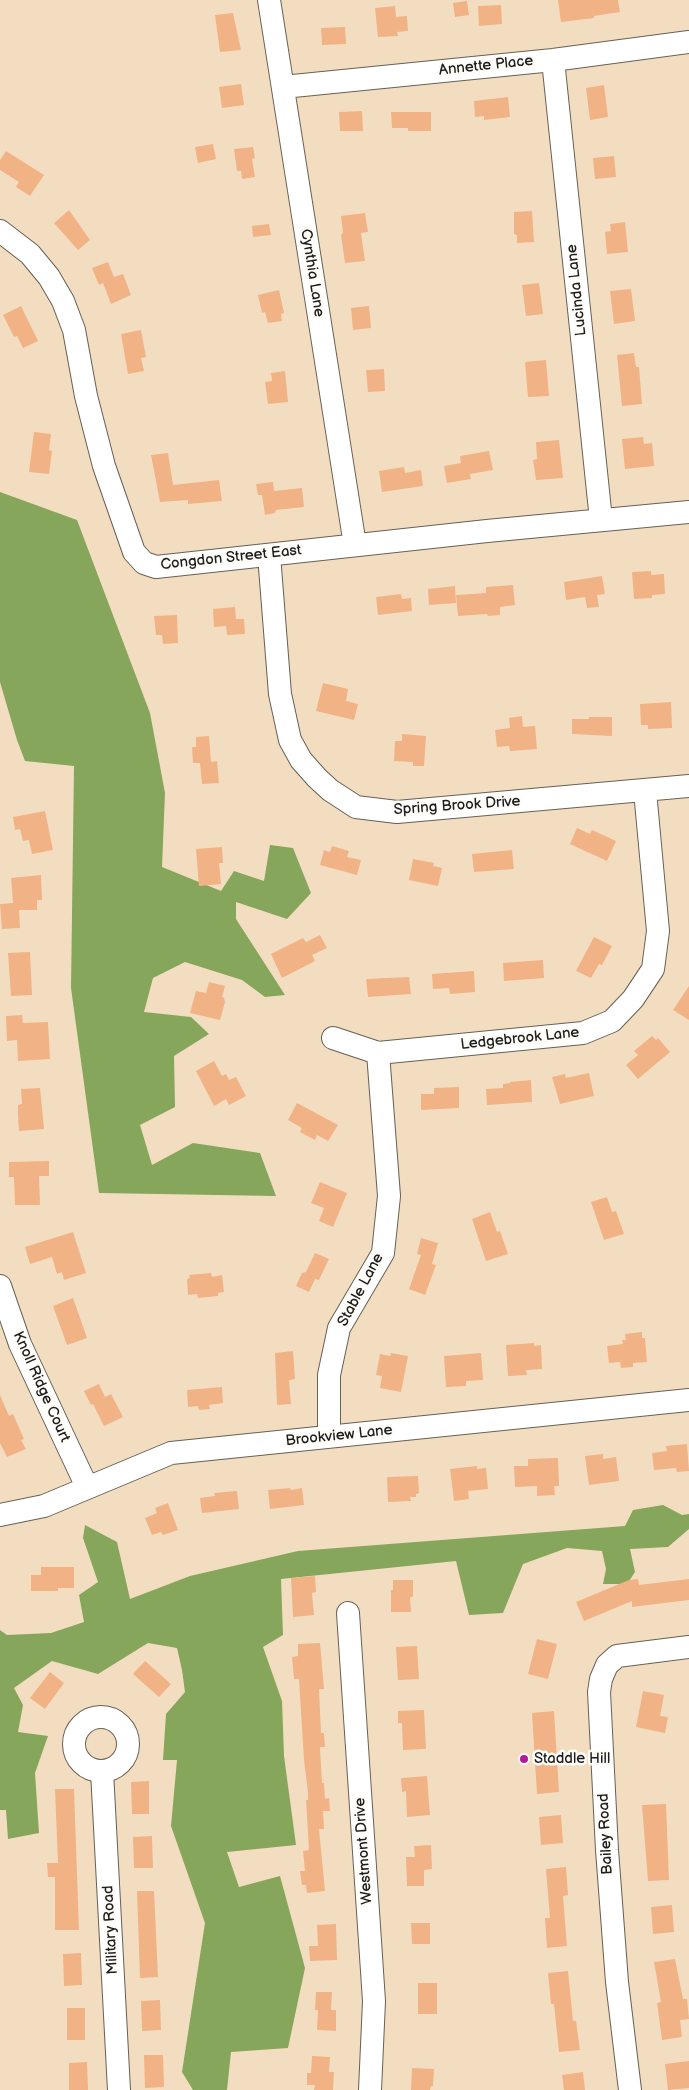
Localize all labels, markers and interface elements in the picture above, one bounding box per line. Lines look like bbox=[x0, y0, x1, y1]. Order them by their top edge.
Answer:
street label: Annette Place bbox=[438, 52, 534, 80]
street label: Cynthia Lane bbox=[296, 228, 328, 318]
street label: Lucinda Lane bbox=[563, 243, 591, 337]
street label: Congdon Street East bbox=[160, 542, 302, 574]
street label: Spring Brook Drive bbox=[393, 793, 521, 819]
street label: Ledgebrook Lane bbox=[460, 1024, 580, 1054]
street label: Stable Lane bbox=[334, 1250, 388, 1330]
street label: Knoll Ridge Court bbox=[9, 1329, 73, 1445]
street label: Brookview Lane bbox=[285, 1421, 393, 1451]
place label: Staddle Hill bbox=[534, 1750, 610, 1768]
marker: Staddle Hill bbox=[518, 1753, 530, 1765]
street label: Bailey Road bbox=[595, 1793, 617, 1875]
street label: Westmont Drive bbox=[351, 1797, 377, 1905]
street label: Military Road bbox=[100, 1885, 122, 1975]

